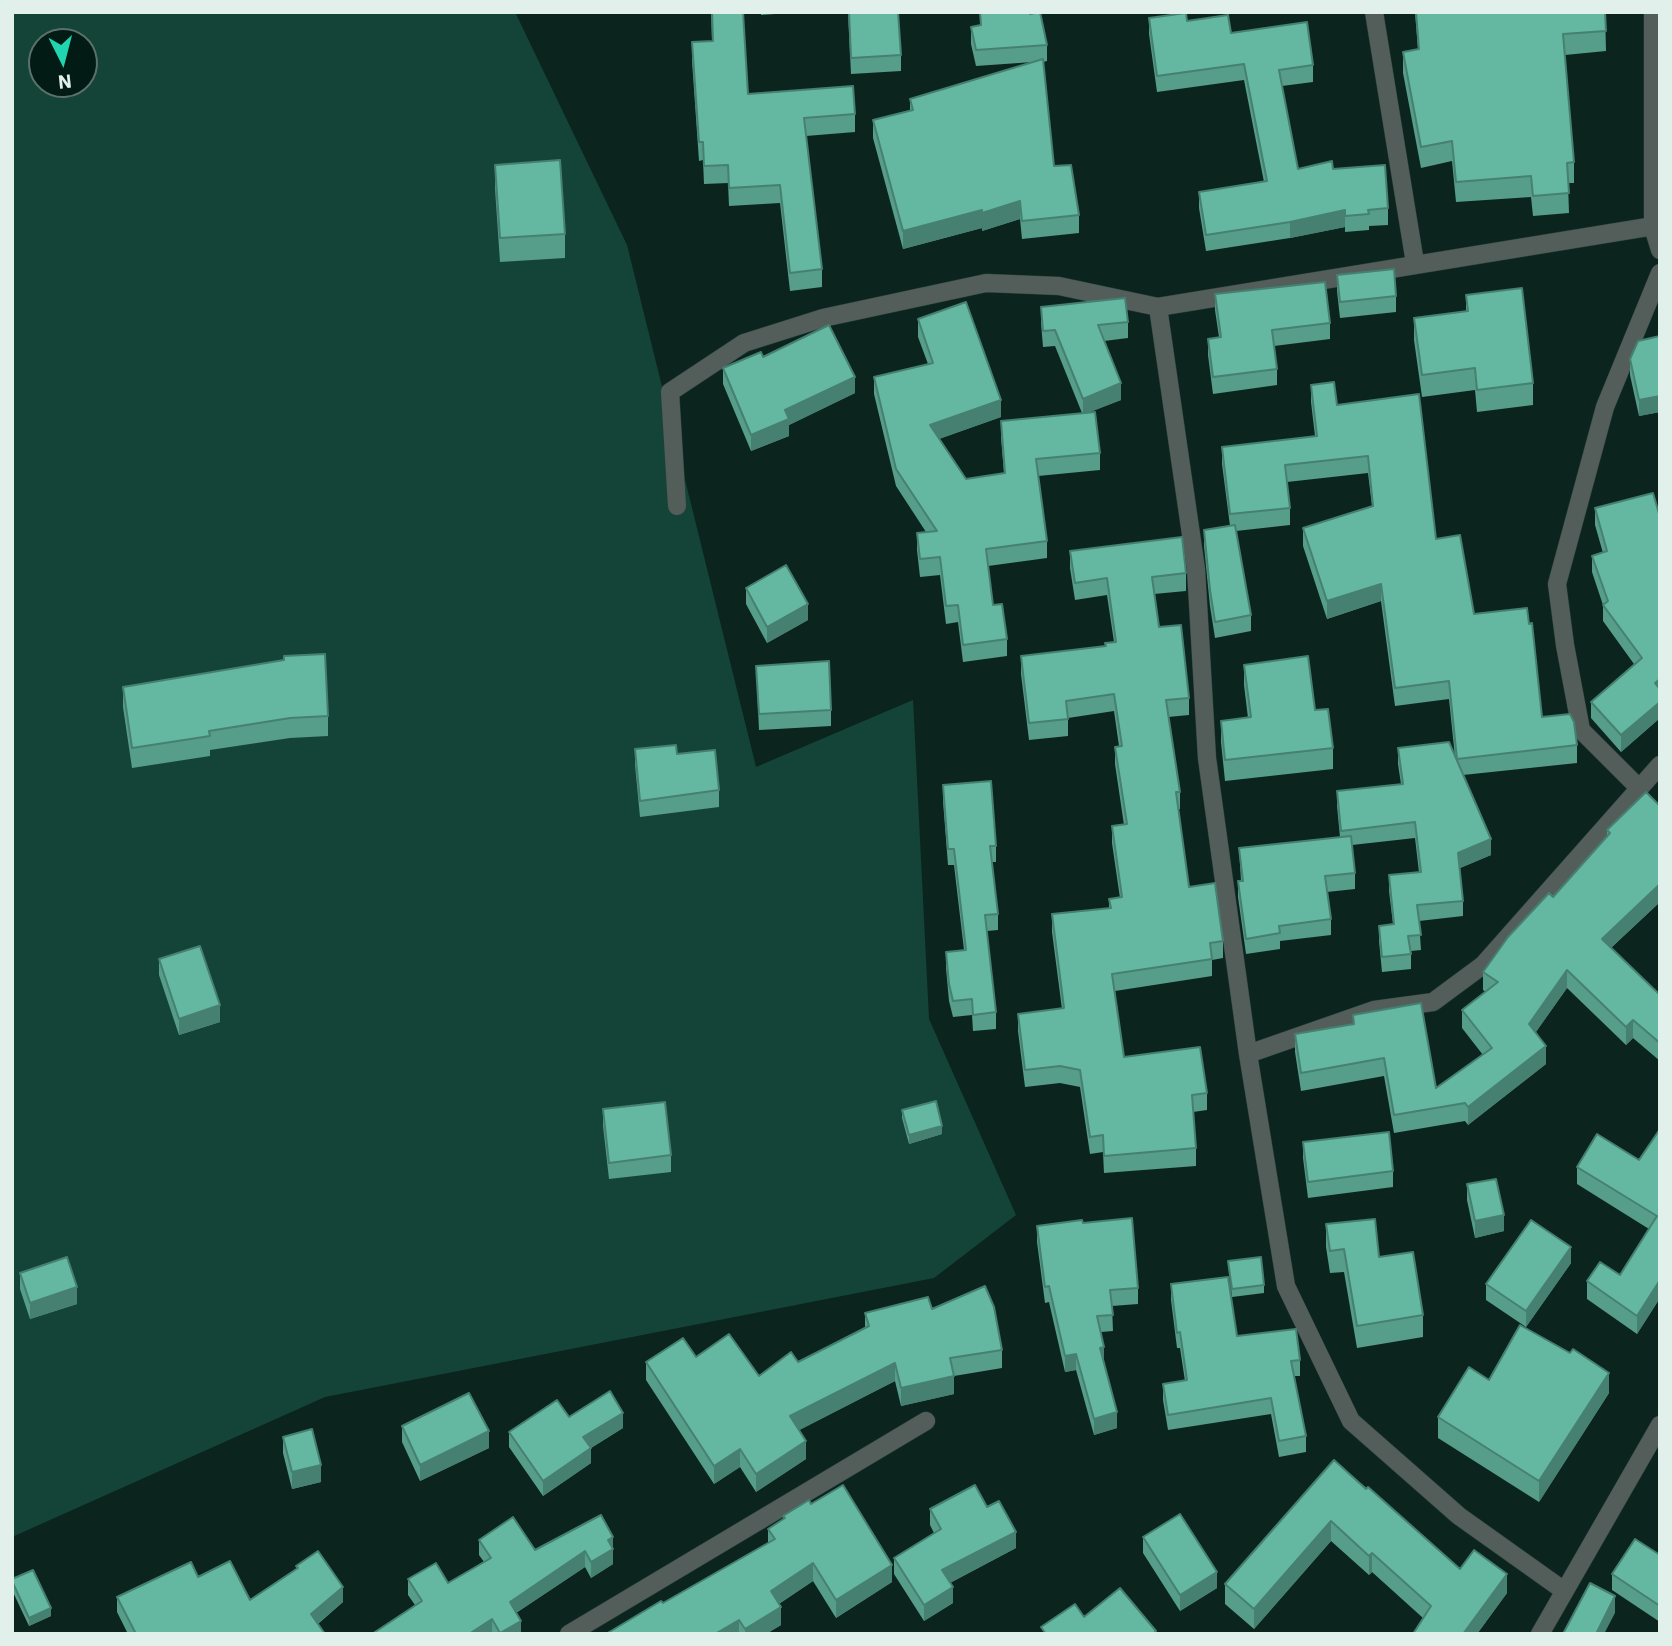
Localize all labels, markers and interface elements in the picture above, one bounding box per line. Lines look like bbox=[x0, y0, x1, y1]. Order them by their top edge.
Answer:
north arrow bbox=[28, 28, 98, 98]
text: N bbox=[57, 69, 73, 95]

